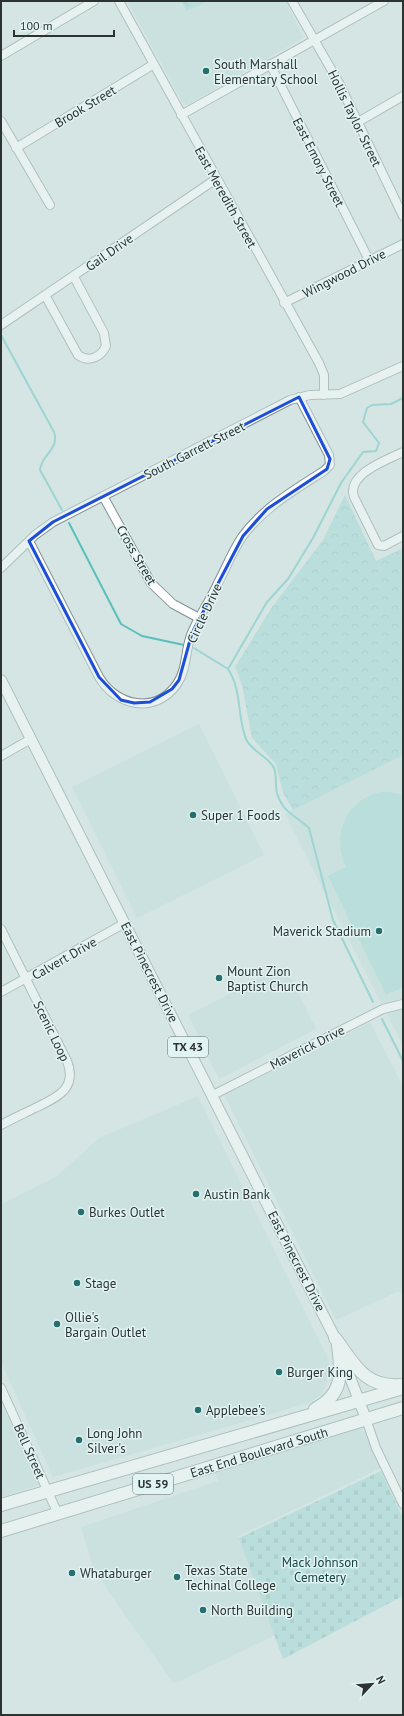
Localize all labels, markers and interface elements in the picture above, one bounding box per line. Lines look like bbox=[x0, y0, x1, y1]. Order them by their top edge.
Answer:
scale bar bbox=[14, 12, 114, 38]
text: 100 m bbox=[20, 18, 53, 33]
place label: South Marshall Elementary School bbox=[214, 56, 318, 88]
marker: South Marshall Elementary School bbox=[201, 66, 211, 76]
street label: Hollis Taylor Street bbox=[324, 67, 386, 170]
street label: Brook Street bbox=[52, 81, 119, 131]
street label: East Emory Street bbox=[289, 115, 349, 210]
street label: East Meredith Street bbox=[191, 144, 261, 251]
street label: Gail Drive bbox=[82, 230, 136, 275]
street label: Wingwood Drive bbox=[300, 245, 389, 302]
street label: South Garrett Street bbox=[141, 417, 248, 483]
street label: Cross Street bbox=[113, 522, 161, 589]
street label: Circle Drive bbox=[183, 581, 226, 646]
place label: Super 1 Foods bbox=[201, 807, 280, 824]
marker: Super 1 Foods bbox=[188, 810, 198, 820]
street label: East Pinecrest Drive bbox=[117, 919, 182, 1025]
place label: Maverick Stadium bbox=[273, 923, 371, 940]
marker: Maverick Stadium bbox=[374, 926, 384, 936]
street label: Calvert Drive bbox=[29, 933, 100, 984]
place label: Mount Zion Baptist Church bbox=[227, 963, 308, 995]
marker: Mount Zion Baptist Church bbox=[214, 973, 224, 983]
street label: Scenic Loop bbox=[30, 998, 74, 1064]
street label: Maverick Drive bbox=[267, 1021, 347, 1074]
road number: TX 43 bbox=[168, 1037, 208, 1057]
place label: Austin Bank bbox=[204, 1186, 271, 1203]
marker: Austin Bank bbox=[191, 1189, 201, 1199]
place label: Burkes Outlet bbox=[89, 1204, 165, 1221]
marker: Burkes Outlet bbox=[76, 1207, 86, 1217]
street label: East Pinecrest Drive bbox=[264, 1208, 329, 1314]
place label: Stage bbox=[85, 1275, 116, 1292]
marker: Stage bbox=[72, 1278, 82, 1288]
place label: Ollie's Bargain Outlet bbox=[65, 1309, 147, 1341]
marker: Ollie's Bargain Outlet bbox=[52, 1319, 62, 1329]
place label: Burger King bbox=[287, 1364, 353, 1381]
marker: Burger King bbox=[274, 1367, 284, 1377]
place label: Applebee's bbox=[206, 1402, 266, 1419]
marker: Applebee's bbox=[193, 1405, 203, 1415]
street label: Bell Street bbox=[10, 1421, 49, 1482]
street label: East End Boulevard South bbox=[188, 1423, 330, 1482]
place label: Long John Silver's bbox=[87, 1425, 142, 1457]
marker: Long John Silver's bbox=[74, 1435, 84, 1445]
road number: US 59 bbox=[133, 1474, 173, 1494]
park label: Mack Johnson Cemetery bbox=[282, 1554, 358, 1586]
place label: Texas State Techinal College bbox=[185, 1562, 276, 1594]
place label: Whataburger bbox=[80, 1565, 152, 1582]
marker: Whataburger bbox=[67, 1568, 77, 1578]
marker: Texas State Techinal College bbox=[172, 1572, 182, 1582]
place label: North Building bbox=[211, 1602, 293, 1619]
marker: North Building bbox=[198, 1605, 208, 1615]
north arrow bbox=[352, 1664, 392, 1704]
text: N bbox=[373, 1673, 389, 1686]

